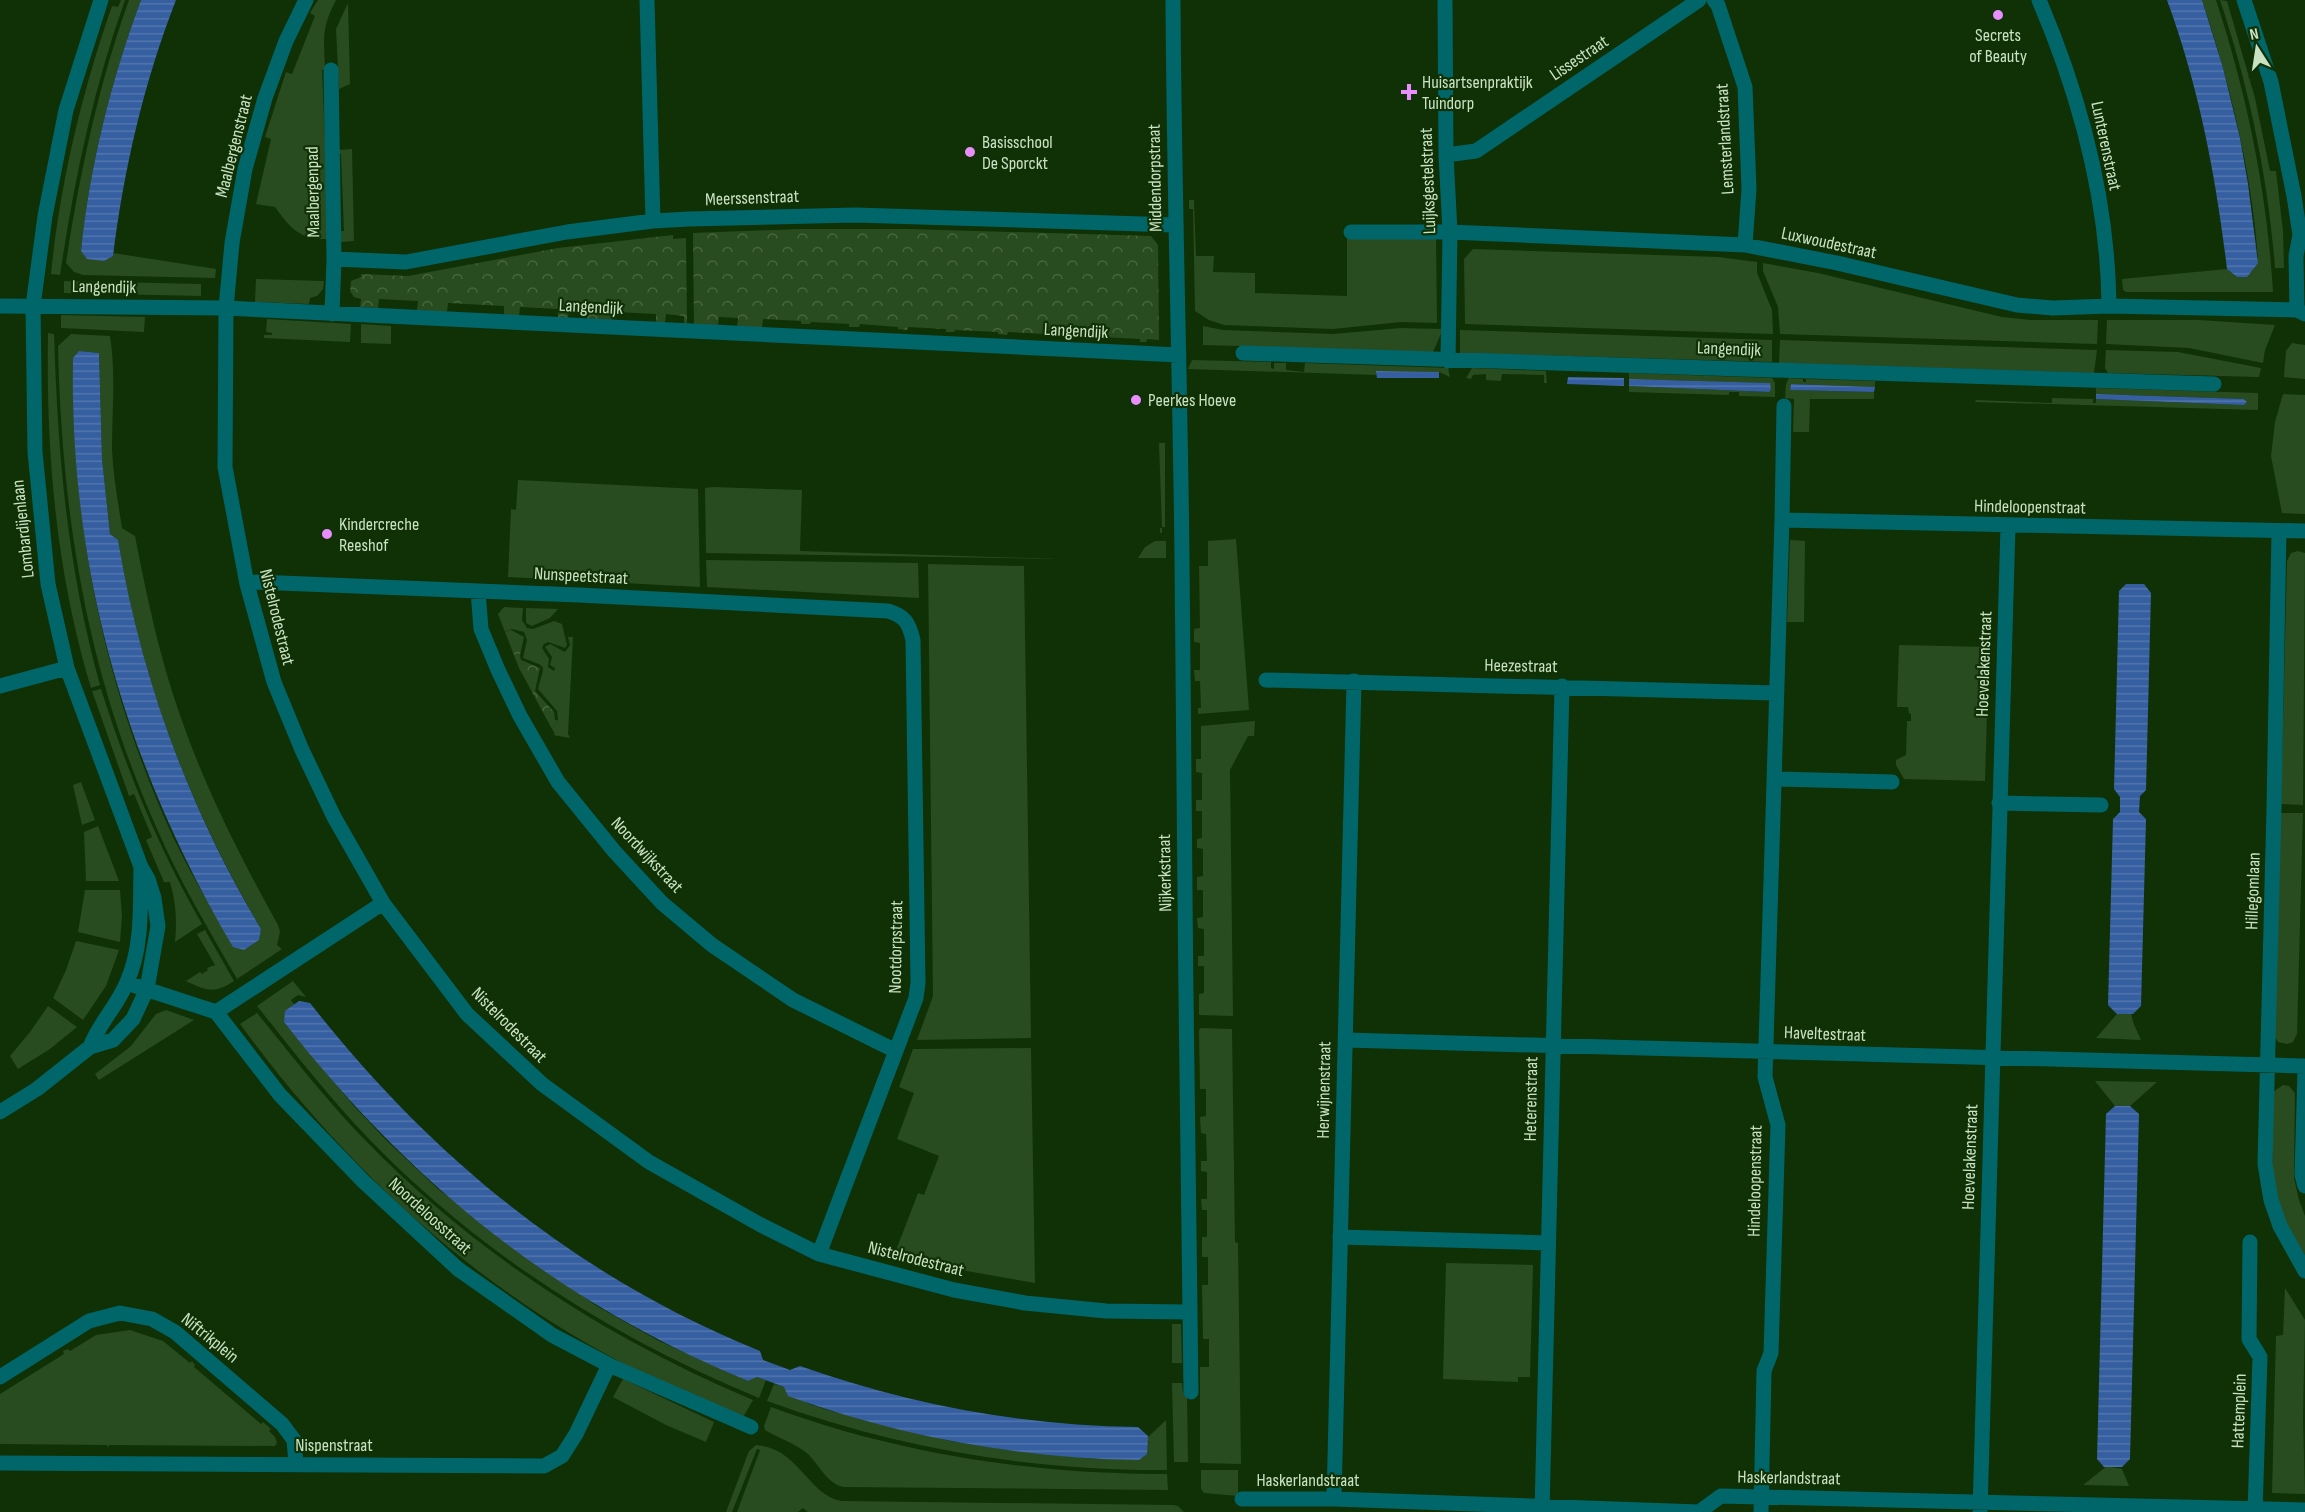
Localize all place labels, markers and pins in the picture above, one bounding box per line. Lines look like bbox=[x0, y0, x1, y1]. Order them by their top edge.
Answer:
marker: Secrets of Beauty bbox=[1991, 8, 2005, 22]
place label: Secrets of Beauty bbox=[1969, 25, 2027, 67]
place label: Huisartsenpraktijk Tuindorp bbox=[1422, 72, 1533, 114]
marker: Huisartsenpraktijk Tuindorp bbox=[1400, 83, 1418, 101]
place label: Basisschool De Sporckt bbox=[982, 132, 1053, 174]
marker: Basisschool De Sporckt bbox=[963, 145, 977, 159]
place label: Peerkes Hoeve bbox=[1148, 390, 1236, 411]
marker: Peerkes Hoeve bbox=[1129, 393, 1143, 407]
place label: Kindercreche Reeshof bbox=[339, 514, 419, 556]
marker: Kindercreche Reeshof bbox=[320, 527, 334, 541]

